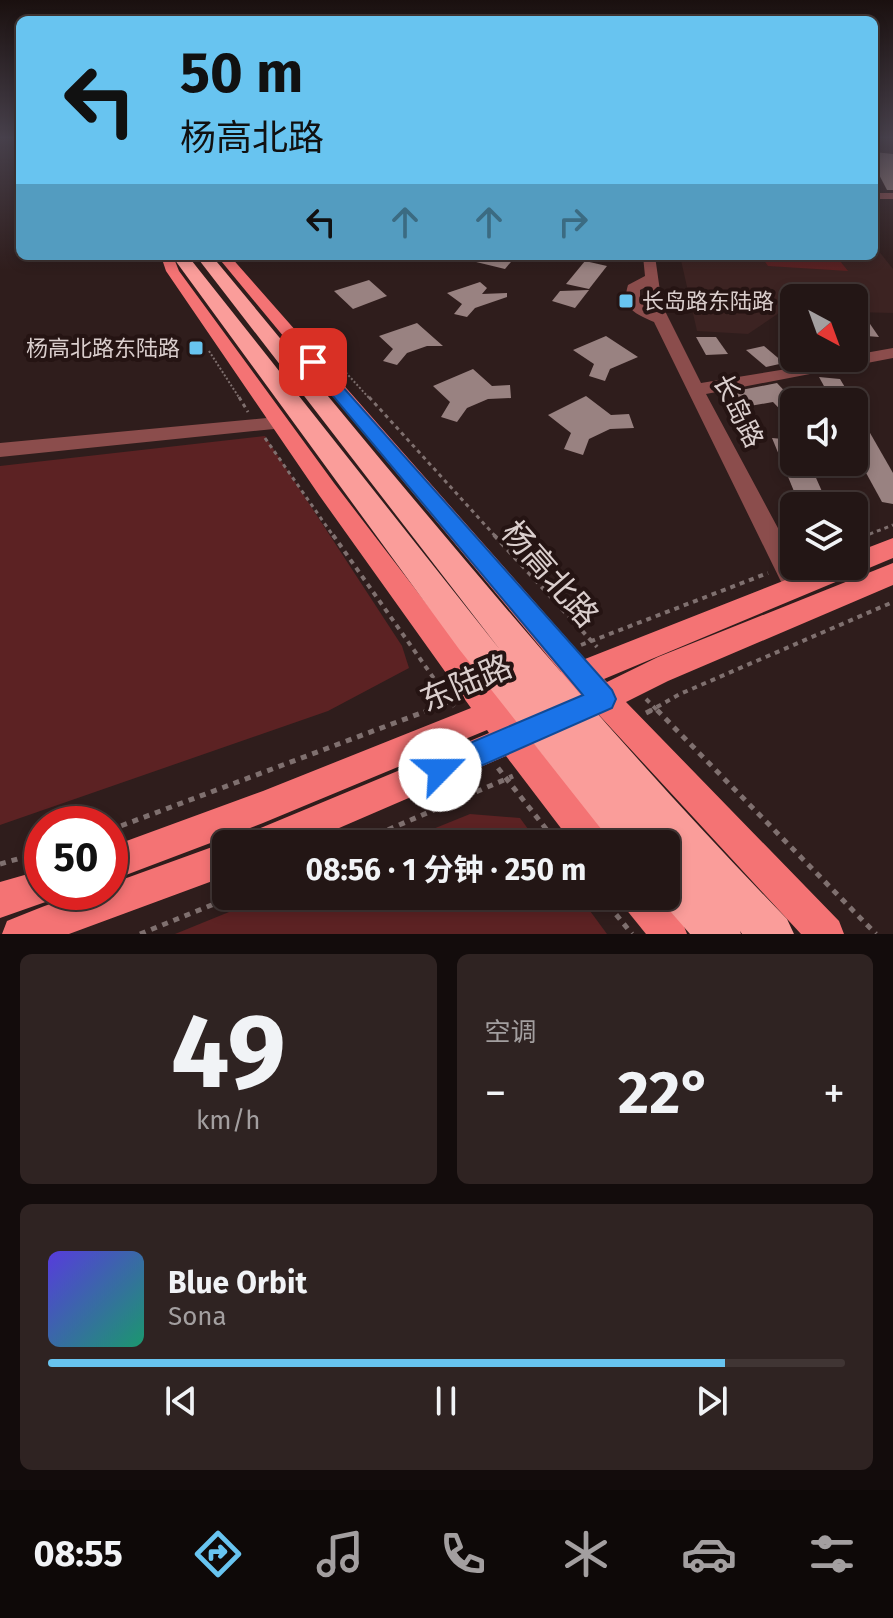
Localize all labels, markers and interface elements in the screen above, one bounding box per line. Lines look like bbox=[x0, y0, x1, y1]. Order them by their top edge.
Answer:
text: 50 m bbox=[180, 40, 303, 107]
icon: left bbox=[48, 48, 152, 152]
text: 杨高北路 bbox=[180, 116, 324, 160]
icon: left bbox=[299, 200, 343, 244]
icon: ahead bbox=[383, 200, 427, 244]
icon: ahead bbox=[467, 200, 511, 244]
icon: right bbox=[551, 200, 595, 244]
north arrow bbox=[780, 284, 868, 372]
map controls bbox=[780, 284, 868, 580]
place label: 长岛路东陆路 bbox=[642, 288, 774, 315]
marker: 长岛路东陆路 bbox=[617, 292, 635, 310]
pin bbox=[279, 328, 347, 396]
place label: 杨高北路东陆路 bbox=[26, 335, 180, 362]
marker: 杨高北路东陆路 bbox=[187, 339, 205, 357]
icon: arrive bbox=[291, 340, 335, 384]
street label: 长岛路 bbox=[706, 369, 770, 453]
button: sound bbox=[780, 388, 868, 476]
button: layers bbox=[780, 492, 868, 580]
street label: 杨高北路 bbox=[494, 513, 606, 635]
street label: 东陆路 bbox=[414, 647, 518, 719]
position arrow bbox=[398, 728, 482, 812]
speed limit sign: 50 bbox=[24, 806, 128, 910]
text: 08:56 · 1 分钟 · 250 m bbox=[306, 852, 586, 888]
text: 49 bbox=[171, 990, 286, 1115]
text: 空调 bbox=[485, 1017, 537, 1048]
text: 22° bbox=[618, 1057, 711, 1129]
text: − bbox=[485, 1067, 507, 1120]
text: + bbox=[823, 1067, 845, 1120]
text: km/h bbox=[196, 1105, 260, 1136]
text: Blue Orbit bbox=[168, 1265, 307, 1301]
text: Sona bbox=[168, 1301, 227, 1332]
icon: previous bbox=[159, 1379, 203, 1423]
icon: pause bbox=[424, 1379, 468, 1423]
icon: next bbox=[690, 1379, 734, 1423]
icon: directions bbox=[190, 1526, 246, 1582]
icon: music bbox=[312, 1526, 368, 1582]
icon: phone bbox=[435, 1526, 491, 1582]
icon: climate bbox=[558, 1526, 614, 1582]
icon: car bbox=[681, 1526, 737, 1582]
icon: filters bbox=[804, 1526, 860, 1582]
text: 08:55 bbox=[33, 1532, 123, 1576]

